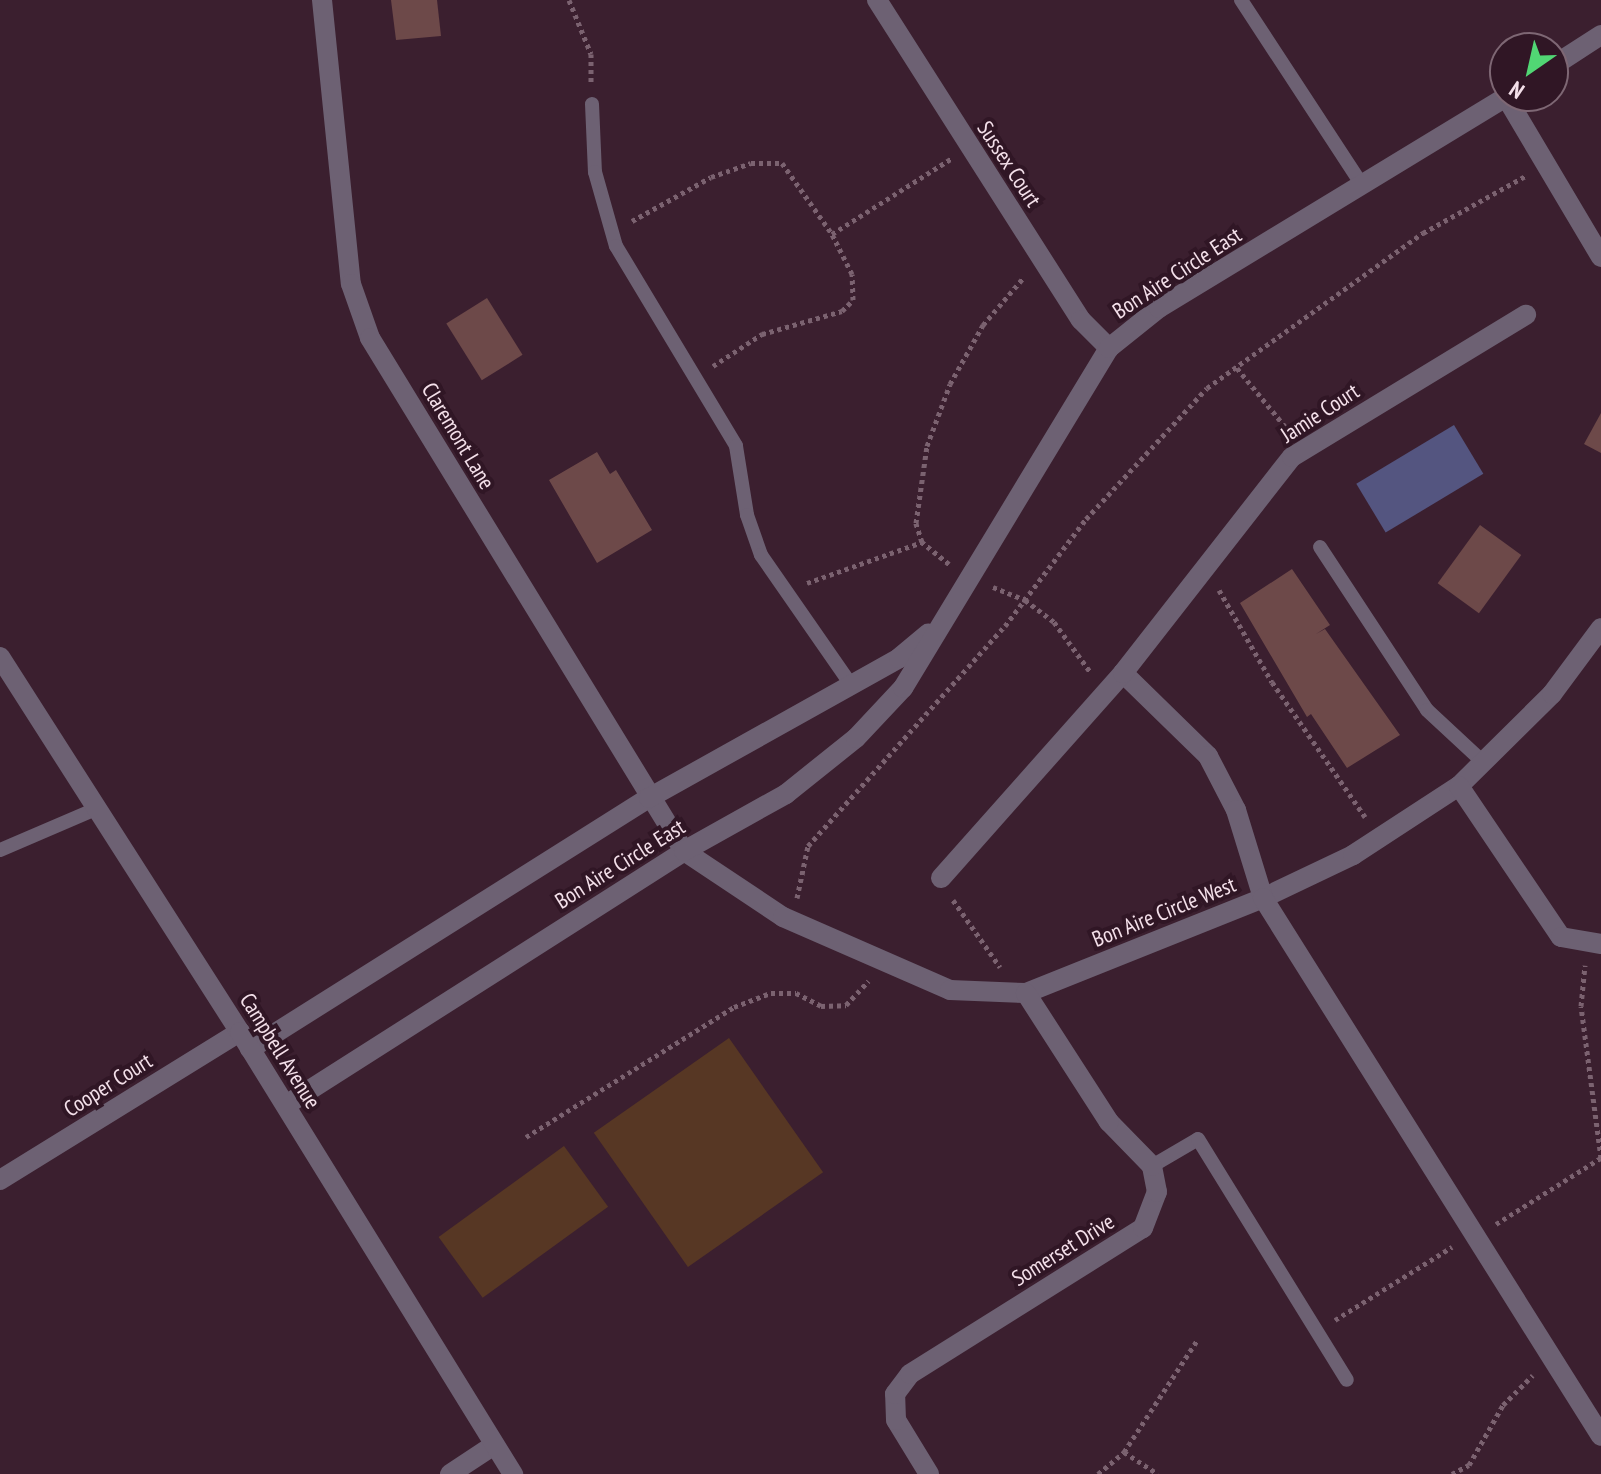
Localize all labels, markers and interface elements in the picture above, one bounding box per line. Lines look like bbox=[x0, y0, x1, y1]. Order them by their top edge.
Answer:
north arrow bbox=[1489, 32, 1569, 112]
text: N bbox=[1504, 75, 1529, 105]
street label: Sussex Court bbox=[971, 116, 1047, 212]
street label: Bon Aire Circle East bbox=[1108, 222, 1246, 324]
street label: Claremont Lane bbox=[416, 378, 500, 494]
street label: Jamie Court bbox=[1276, 378, 1364, 448]
street label: Bon Aire Circle East bbox=[550, 813, 690, 915]
street label: Bon Aire Circle West bbox=[1088, 871, 1240, 953]
street label: Campbell Avenue bbox=[234, 988, 326, 1114]
street label: Cooper Court bbox=[59, 1048, 157, 1122]
street label: Somerset Drive bbox=[1007, 1208, 1119, 1292]

